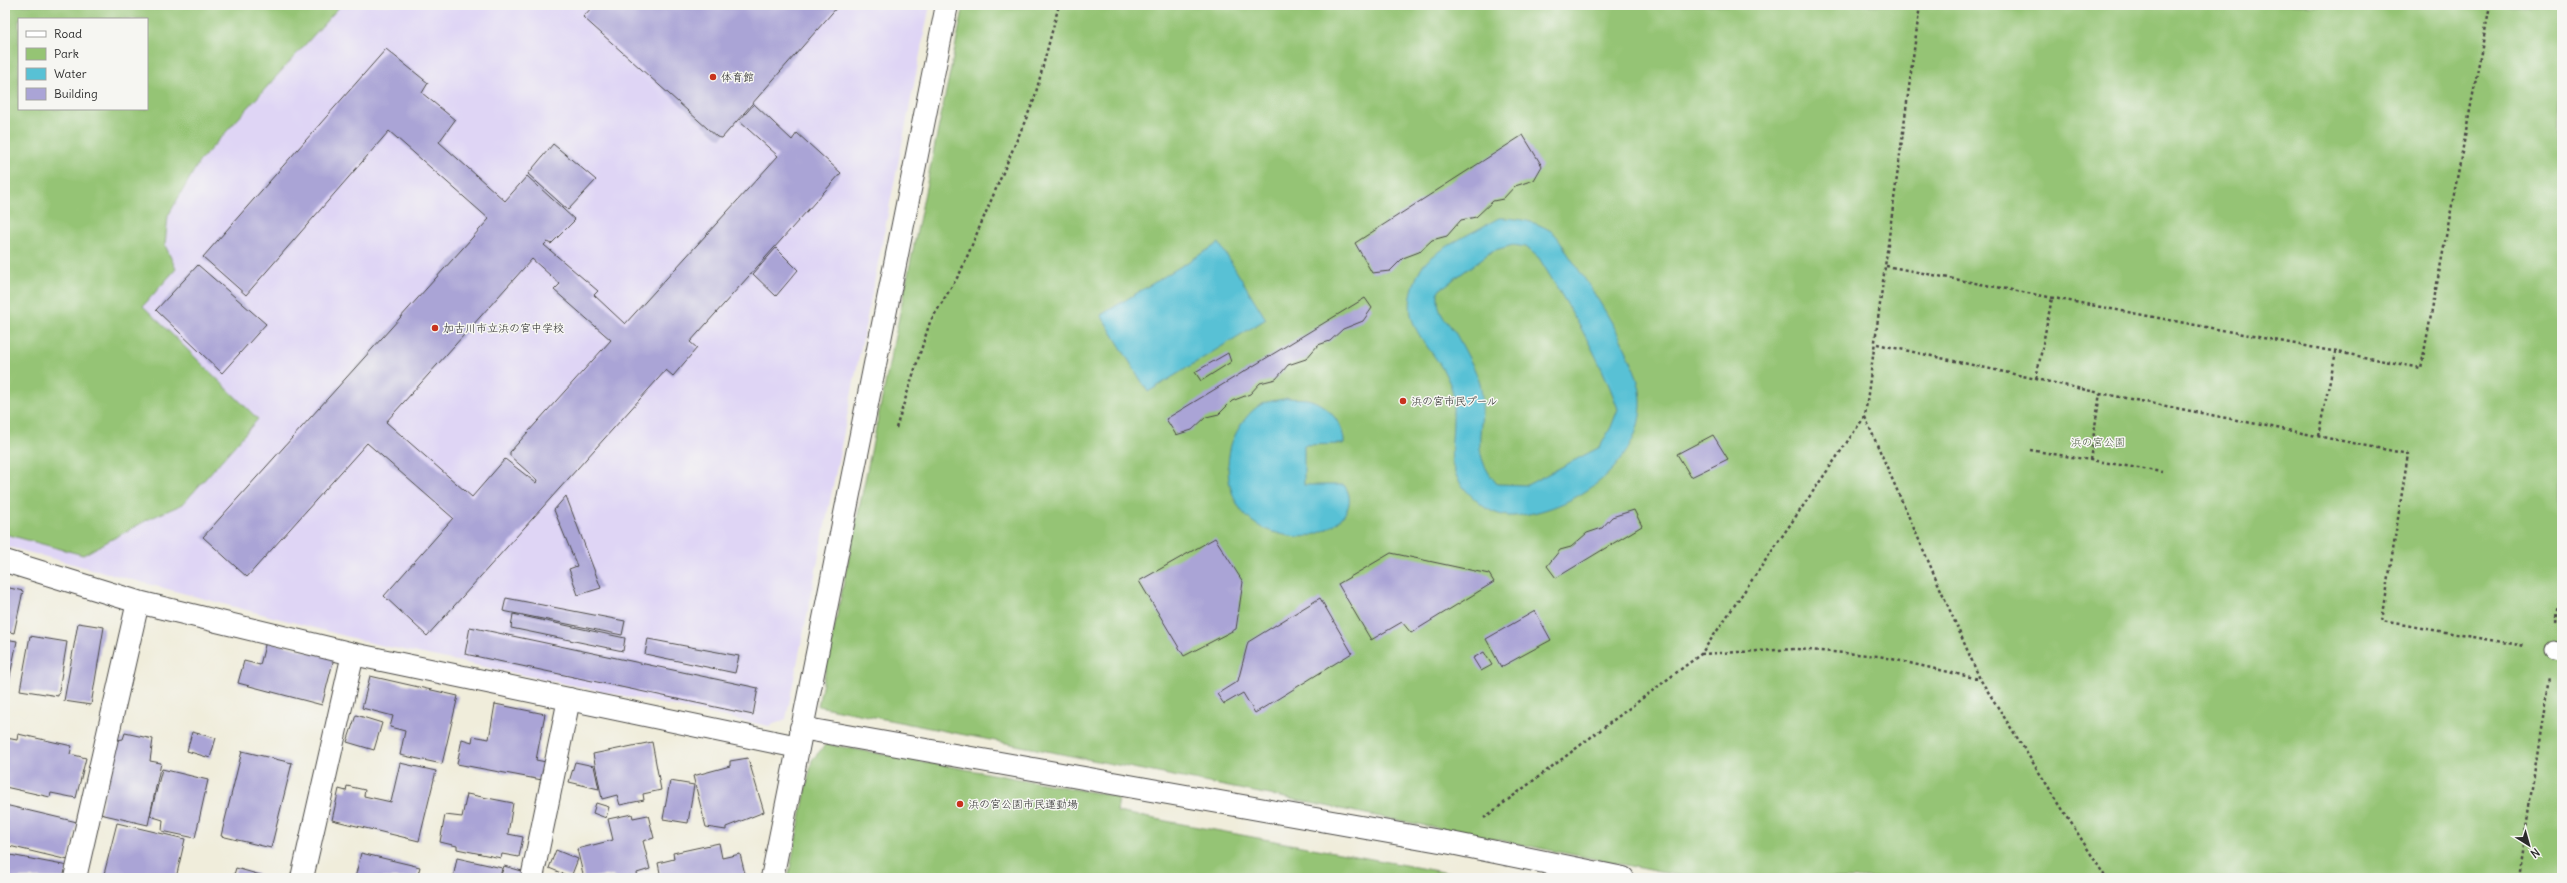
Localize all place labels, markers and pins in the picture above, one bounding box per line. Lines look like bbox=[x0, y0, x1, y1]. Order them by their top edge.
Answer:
place label: 体育館 bbox=[721, 70, 754, 84]
marker: 体育館 bbox=[708, 72, 718, 82]
place label: 加古川市立浜の宮中学校 bbox=[443, 321, 564, 335]
marker: 加古川市立浜の宮中学校 bbox=[430, 323, 440, 333]
place label: 浜の宮市民プール bbox=[1411, 394, 1498, 408]
marker: 浜の宮市民プール bbox=[1398, 396, 1408, 406]
place label: 浜の宮公園市民運動場 bbox=[968, 797, 1078, 811]
marker: 浜の宮公園市民運動場 bbox=[955, 799, 965, 809]

